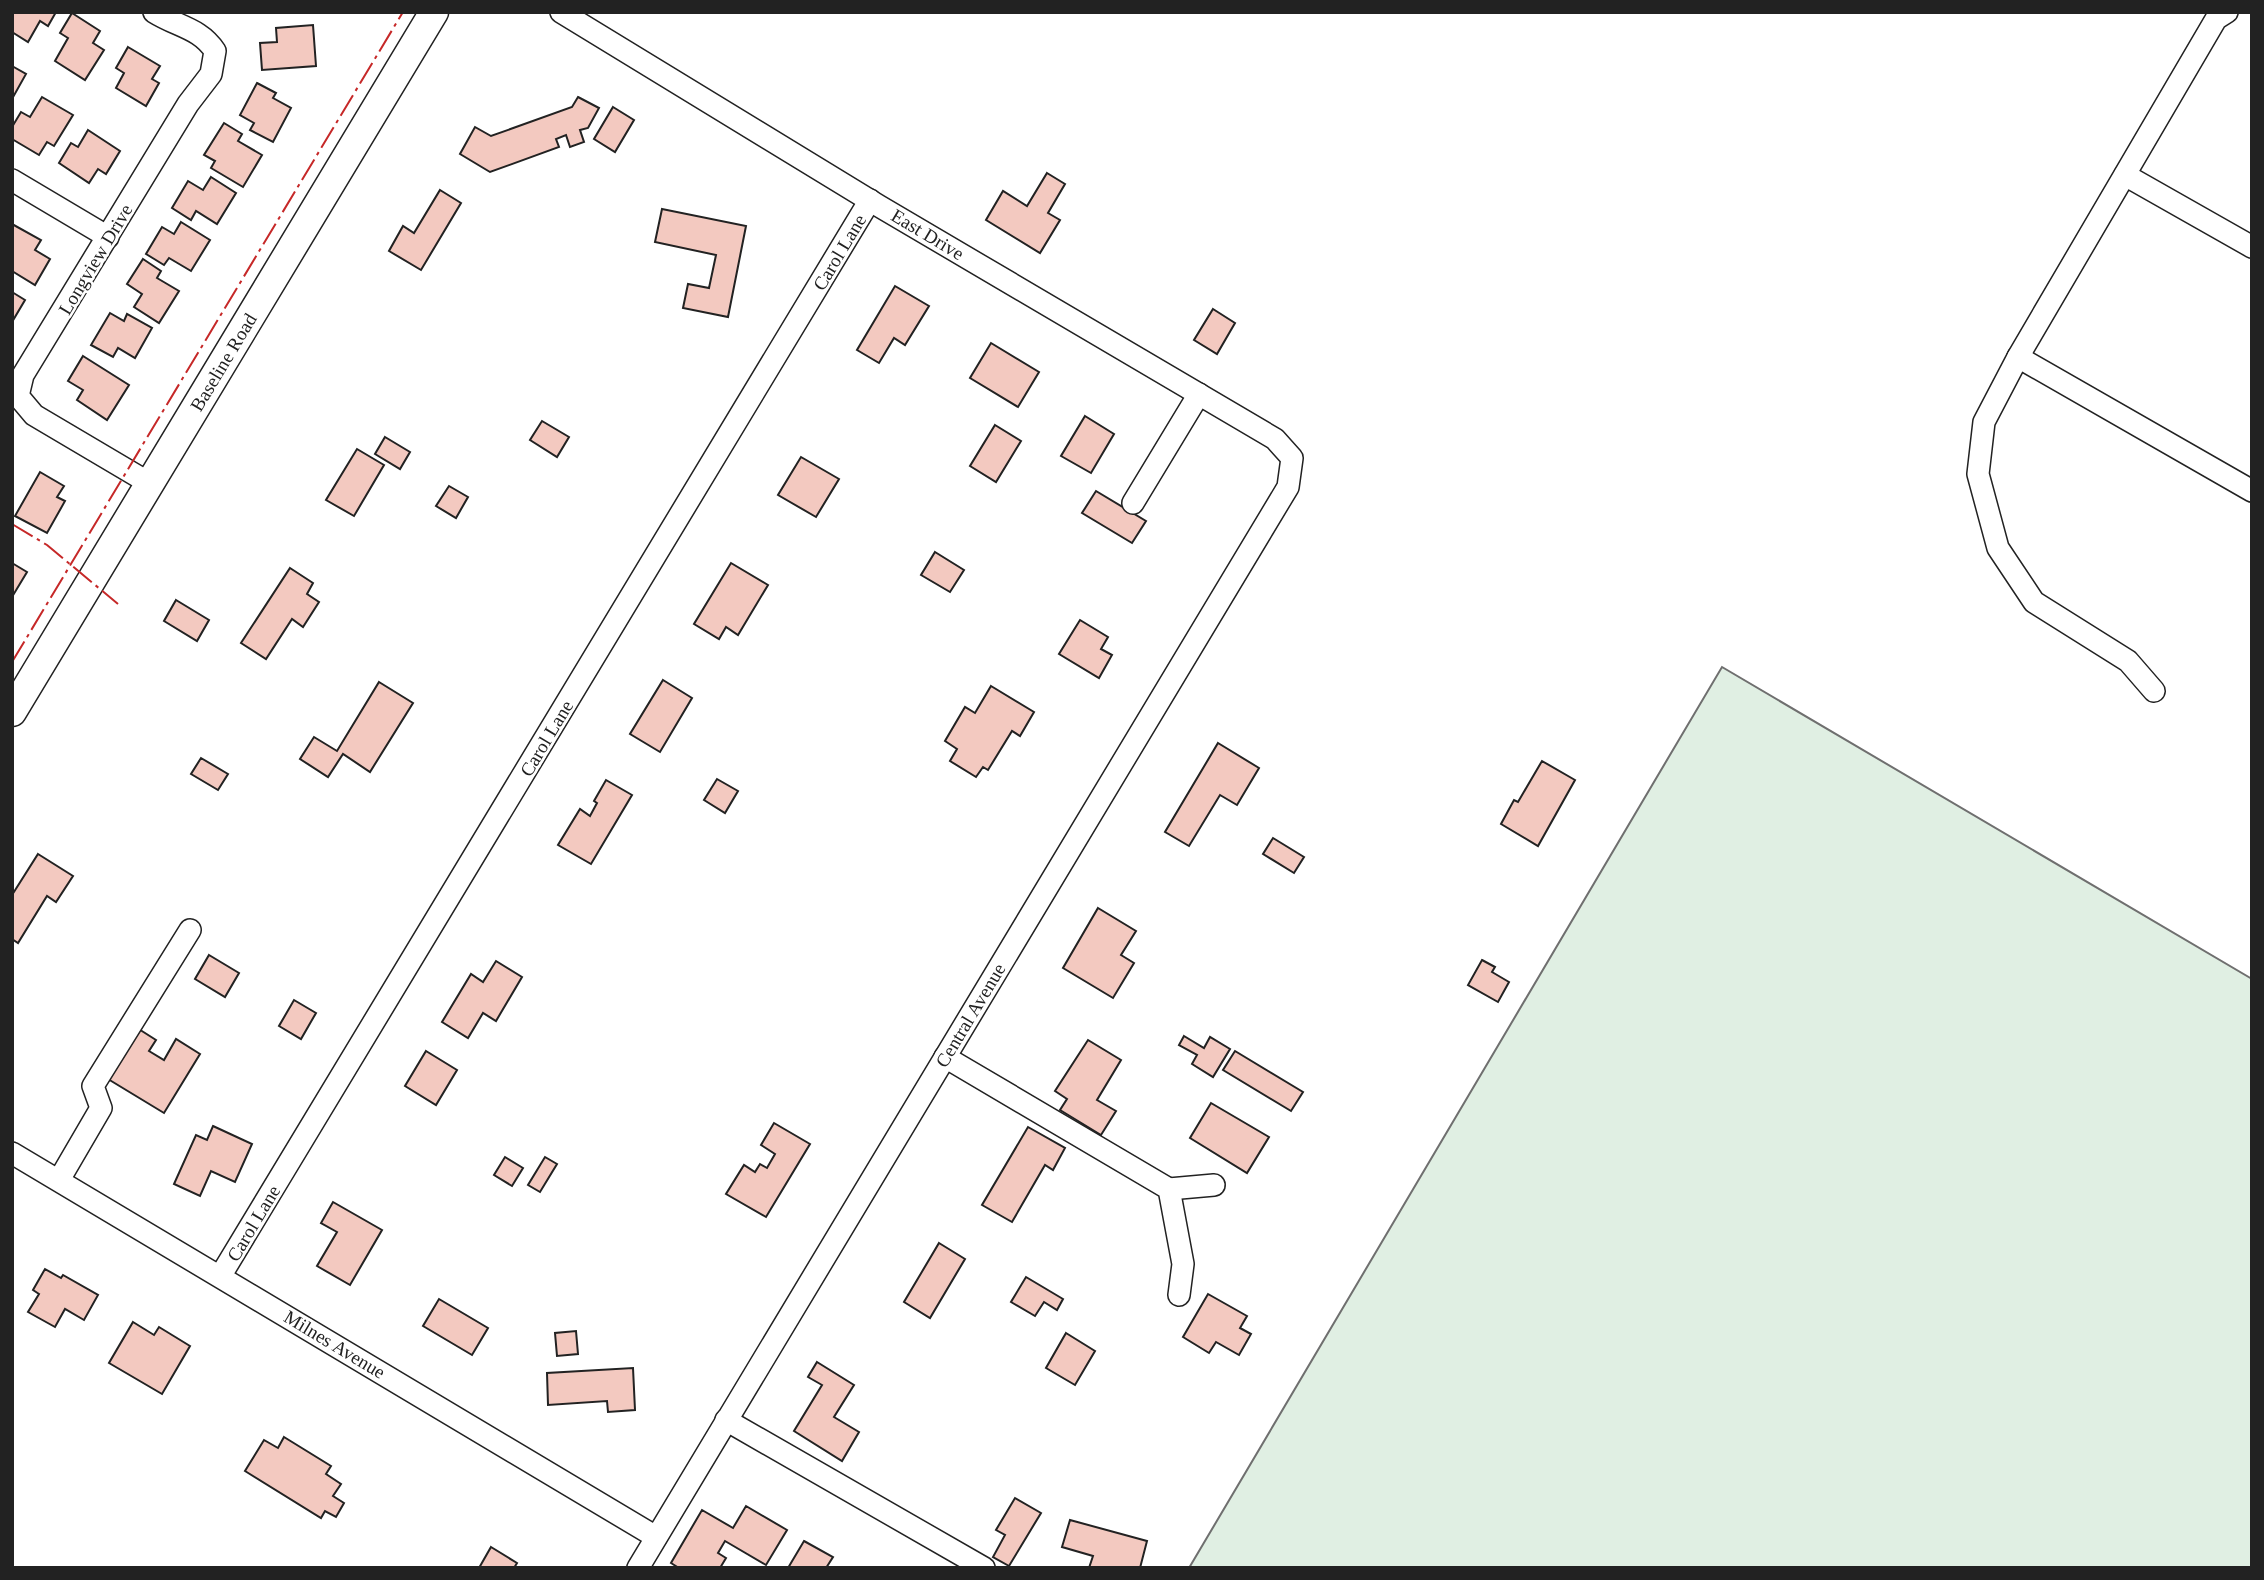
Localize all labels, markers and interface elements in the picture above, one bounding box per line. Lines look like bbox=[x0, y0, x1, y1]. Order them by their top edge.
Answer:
street label: Longview Drive bbox=[54, 200, 137, 318]
street label: East Drive bbox=[888, 205, 968, 264]
street label: Carol Lane bbox=[809, 210, 870, 294]
street label: Baseline Road bbox=[186, 309, 261, 415]
street label: Carol Lane bbox=[516, 696, 577, 780]
street label: Central Avenue bbox=[931, 960, 1010, 1071]
street label: Carol Lane bbox=[223, 1181, 284, 1265]
street label: Milnes Avenue bbox=[280, 1306, 389, 1383]

